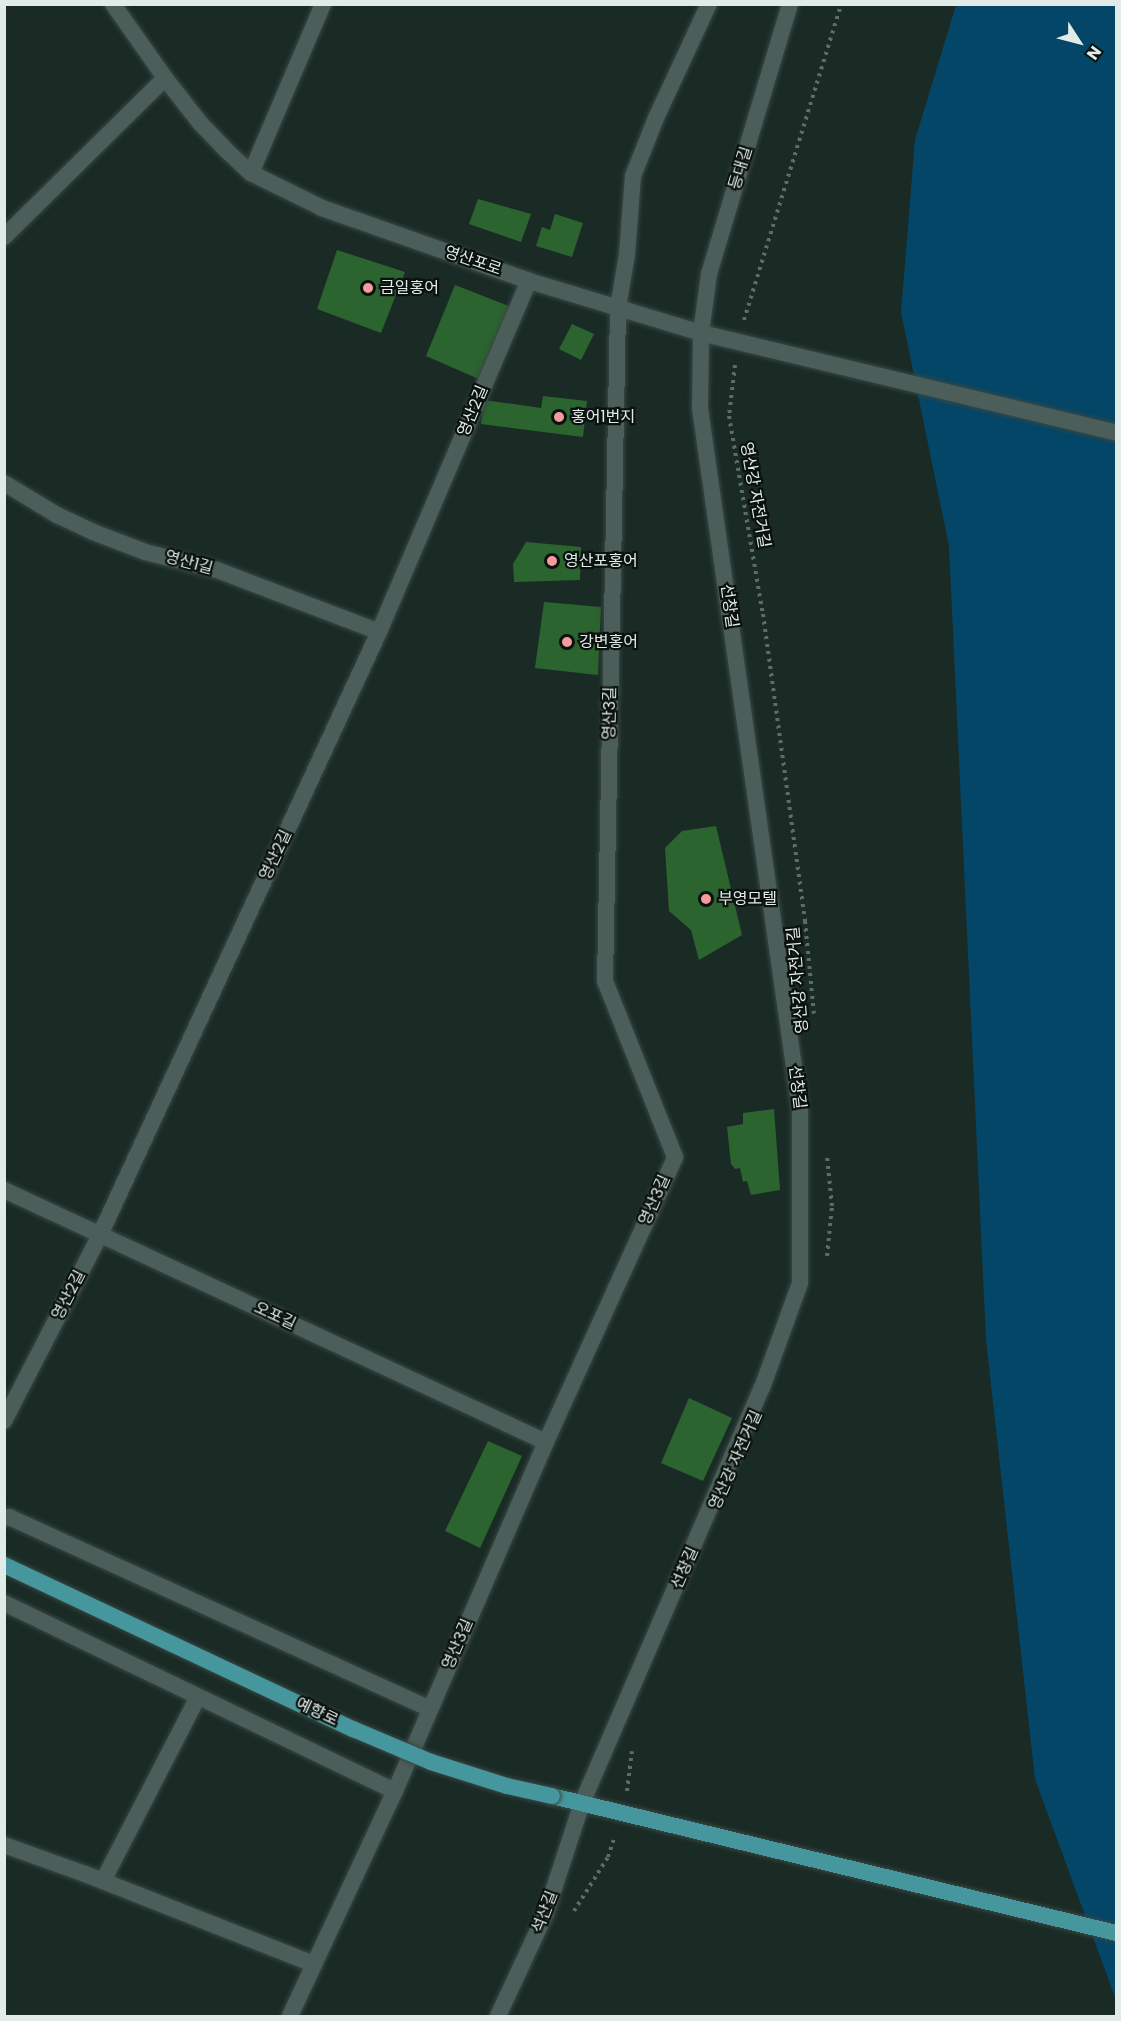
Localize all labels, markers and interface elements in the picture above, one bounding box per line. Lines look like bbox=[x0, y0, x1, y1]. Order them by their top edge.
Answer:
north arrow bbox=[1049, 12, 1109, 72]
text: N bbox=[1081, 41, 1107, 65]
street label: 등대길 bbox=[725, 144, 757, 192]
street label: 영산포로 bbox=[442, 242, 504, 280]
place label: 금일홍어 bbox=[380, 278, 439, 298]
marker: 금일홍어 bbox=[361, 281, 375, 295]
street label: 영산2길 bbox=[454, 383, 492, 439]
place label: 홍어1번지 bbox=[571, 407, 635, 427]
marker: 홍어1번지 bbox=[552, 410, 566, 424]
street label: 영산강 자전거길 bbox=[736, 440, 774, 550]
street label: 영산1길 bbox=[163, 547, 215, 579]
place label: 영산포홍어 bbox=[564, 551, 638, 571]
marker: 영산포홍어 bbox=[545, 554, 559, 568]
street label: 선창길 bbox=[716, 583, 742, 629]
place label: 강변홍어 bbox=[579, 632, 638, 652]
marker: 강변홍어 bbox=[560, 635, 574, 649]
street label: 영산3길 bbox=[600, 686, 620, 740]
street label: 영산2길 bbox=[256, 827, 296, 883]
place label: 부영모텔 bbox=[718, 889, 777, 909]
marker: 부영모텔 bbox=[699, 892, 713, 906]
street label: 영산강 자전거길 bbox=[784, 926, 812, 1034]
street label: 선창길 bbox=[785, 1064, 809, 1110]
street label: 영산3길 bbox=[635, 1172, 675, 1228]
street label: 영산2길 bbox=[48, 1267, 90, 1323]
street label: 오포길 bbox=[251, 1298, 299, 1334]
street label: 영산강 자전거길 bbox=[705, 1407, 767, 1513]
street label: 선창길 bbox=[667, 1544, 703, 1592]
street label: 영산3길 bbox=[439, 1616, 477, 1672]
street label: 예향로 bbox=[293, 1694, 341, 1730]
street label: 석산길 bbox=[528, 1888, 562, 1936]

